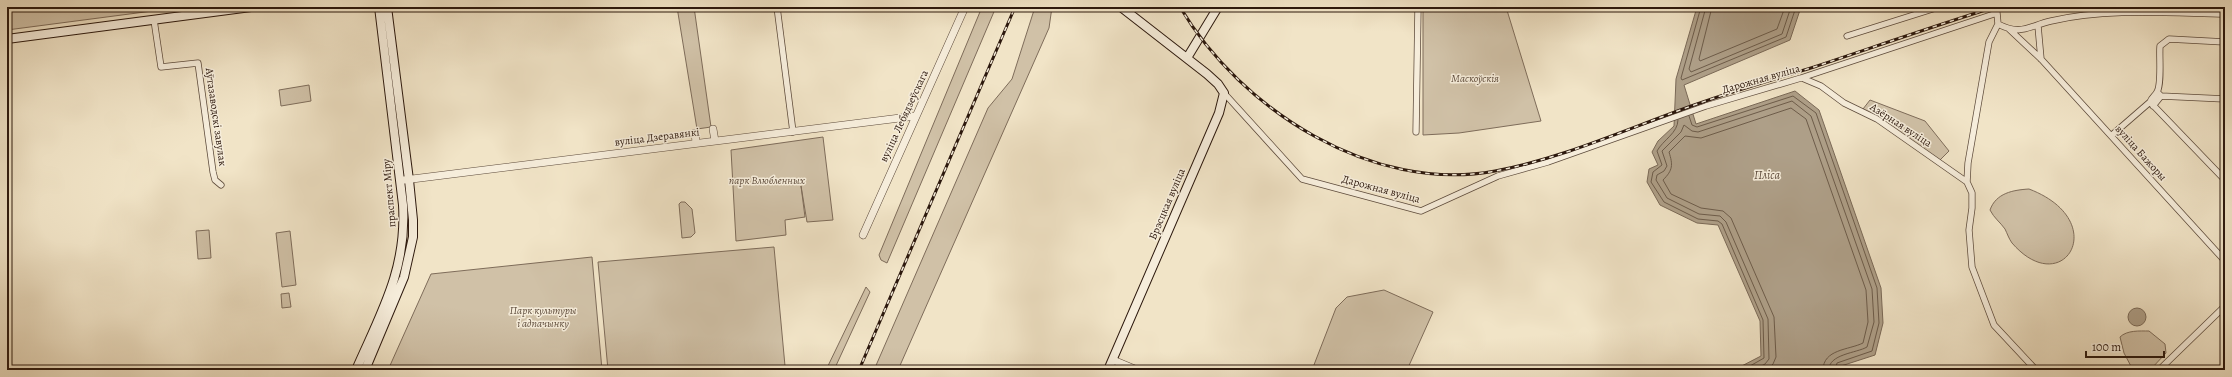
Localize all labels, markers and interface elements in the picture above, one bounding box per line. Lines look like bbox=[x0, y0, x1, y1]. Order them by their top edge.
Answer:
street label: Дарожная вуліца bbox=[1720, 60, 1803, 97]
street label: Аўтазаводскі завулак bbox=[202, 66, 230, 167]
street label: вуліца Лебядзеўскага bbox=[876, 67, 932, 164]
park label: Маскоўскія bbox=[1451, 71, 1499, 86]
street label: Азёрная вуліца bbox=[1866, 99, 1936, 151]
street label: вуліца Бажоры bbox=[2112, 122, 2170, 184]
street label: вуліца Дзеравянкі bbox=[614, 124, 700, 150]
street label: праспект Міру bbox=[378, 157, 399, 228]
street label: Брэсцкая вуліца bbox=[1145, 165, 1189, 242]
water label: Пліса bbox=[1754, 167, 1780, 183]
street label: Дарожная вуліца bbox=[1340, 171, 1423, 207]
park label: парк Влюбленных bbox=[729, 173, 806, 188]
park label: Парк культуры і адпачынку bbox=[510, 303, 577, 331]
scale bar bbox=[2086, 333, 2164, 359]
text: 100 m bbox=[2092, 339, 2121, 355]

